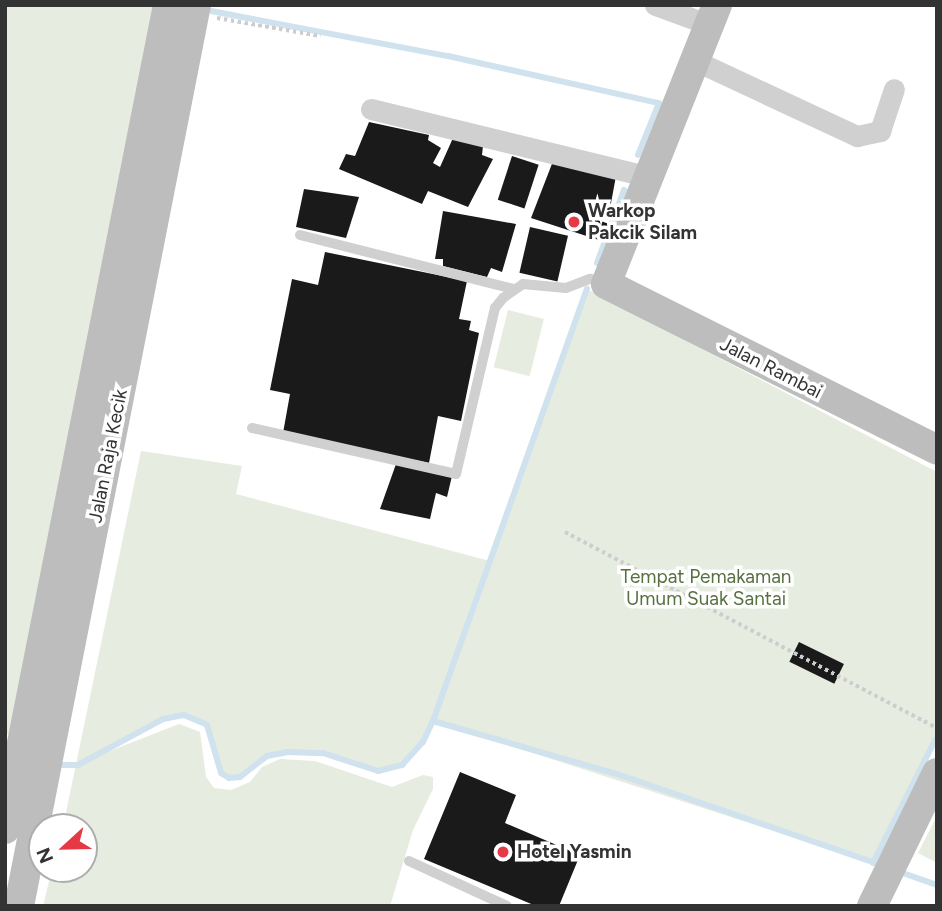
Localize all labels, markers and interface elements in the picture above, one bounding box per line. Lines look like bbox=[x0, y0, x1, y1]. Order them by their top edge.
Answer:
place label: Warkop Pakcik Silam bbox=[588, 200, 697, 244]
marker: Warkop Pakcik Silam bbox=[566, 214, 582, 230]
street label: Jalan Rambai bbox=[716, 333, 826, 403]
street label: Jalan Raja Kecik bbox=[84, 387, 132, 525]
park label: Tempat Pemakaman Umum Suak Santai bbox=[621, 566, 791, 610]
north arrow bbox=[28, 813, 98, 883]
place label: Hotel Yasmin bbox=[517, 841, 631, 863]
text: N bbox=[32, 844, 58, 866]
marker: Hotel Yasmin bbox=[495, 844, 511, 860]

